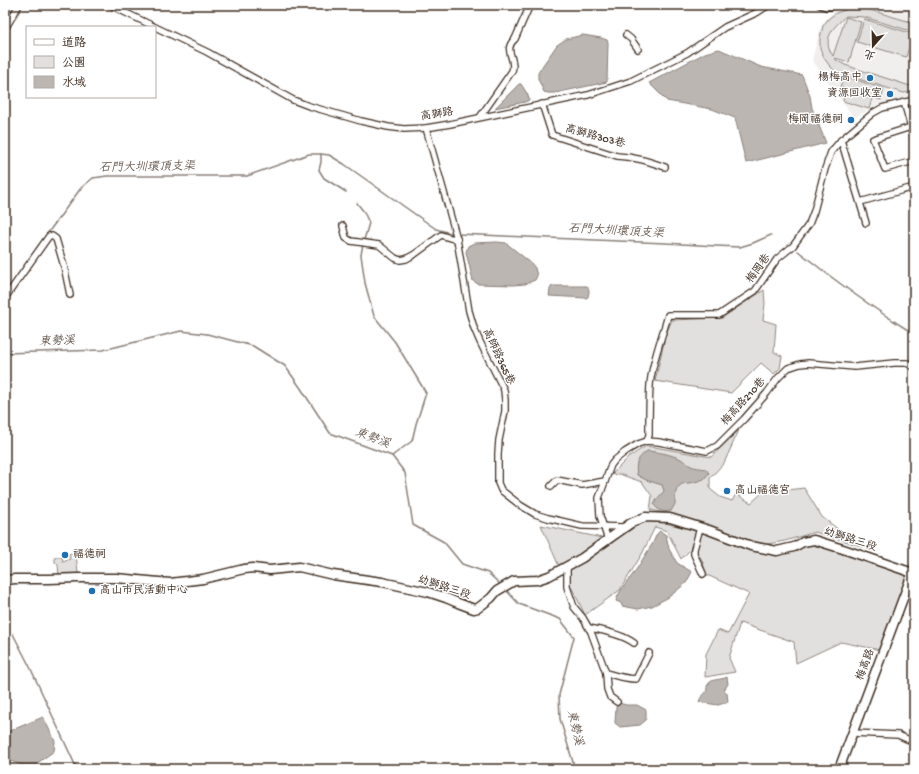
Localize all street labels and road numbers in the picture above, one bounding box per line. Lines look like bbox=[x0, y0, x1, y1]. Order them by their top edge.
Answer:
street label: 高獅路 bbox=[420, 106, 454, 124]
street label: 高獅路303巷 bbox=[564, 122, 627, 151]
street label: 梅岡巷 bbox=[743, 251, 774, 286]
street label: 高師路365巷 bbox=[480, 326, 517, 387]
street label: 梅高路210巷 bbox=[718, 374, 769, 428]
street label: 幼獅路三段 bbox=[822, 525, 878, 554]
street label: 幼獅路三段 bbox=[416, 573, 472, 602]
street label: 梅高路 bbox=[853, 647, 878, 683]

